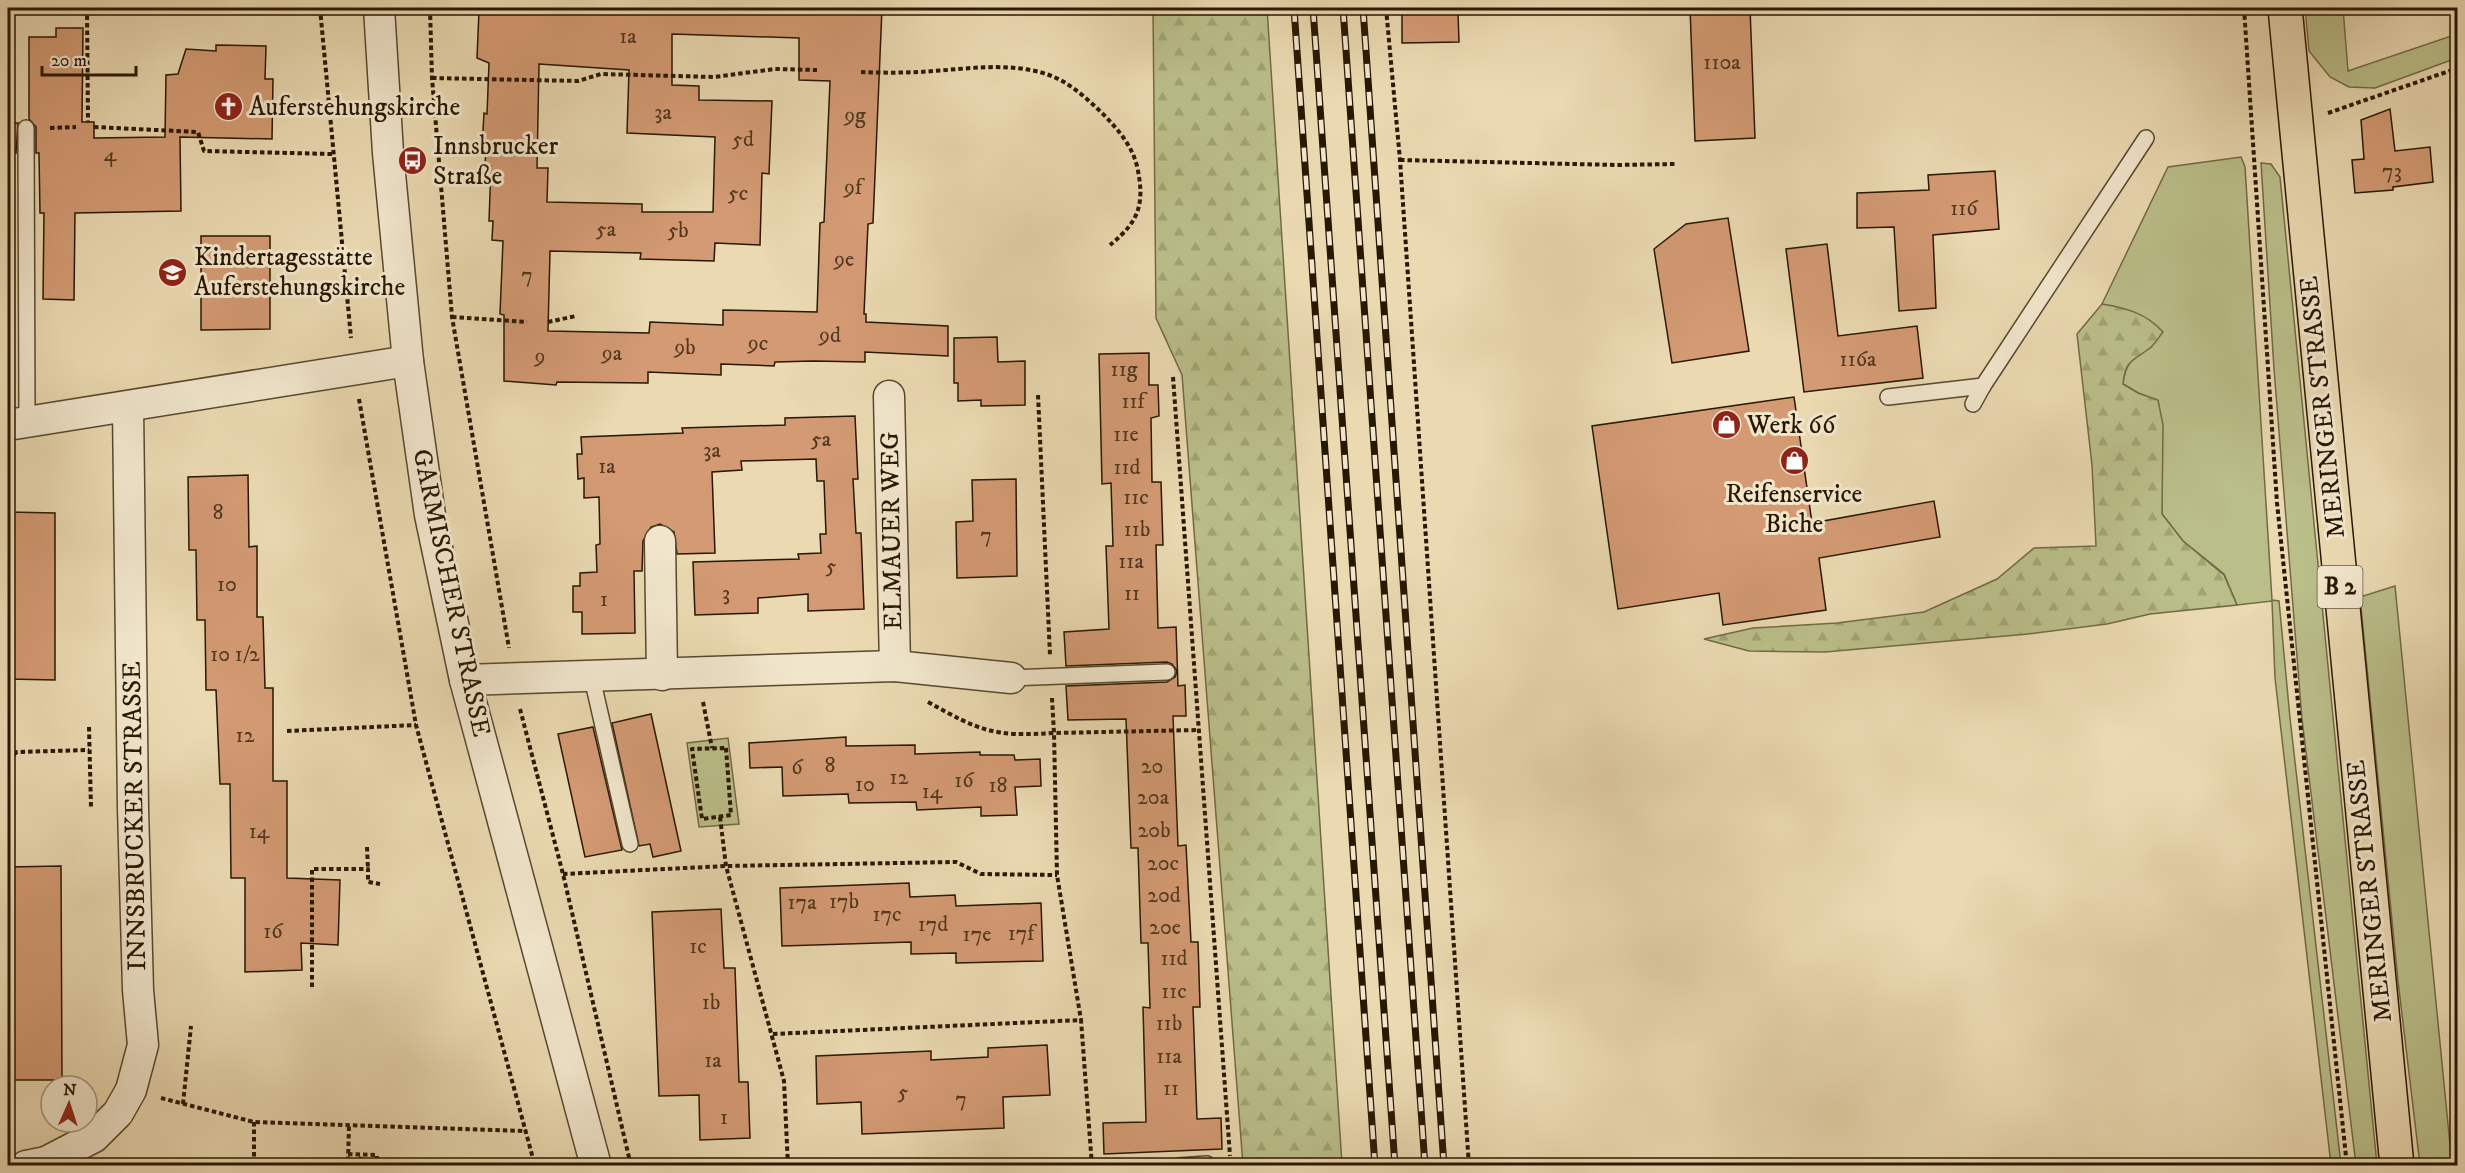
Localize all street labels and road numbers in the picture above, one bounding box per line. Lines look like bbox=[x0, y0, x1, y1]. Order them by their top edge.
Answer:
street label: MERINGER STRASSE bbox=[2293, 274, 2353, 540]
street label: ELMAUER WEG bbox=[874, 431, 910, 631]
street label: GARMISCHER STRASSE bbox=[404, 446, 498, 740]
road number: B 2 bbox=[2318, 566, 2362, 608]
street label: INNSBRUCKER STRASSE bbox=[116, 661, 154, 971]
street label: MERINGER STRASSE bbox=[2340, 758, 2400, 1024]

